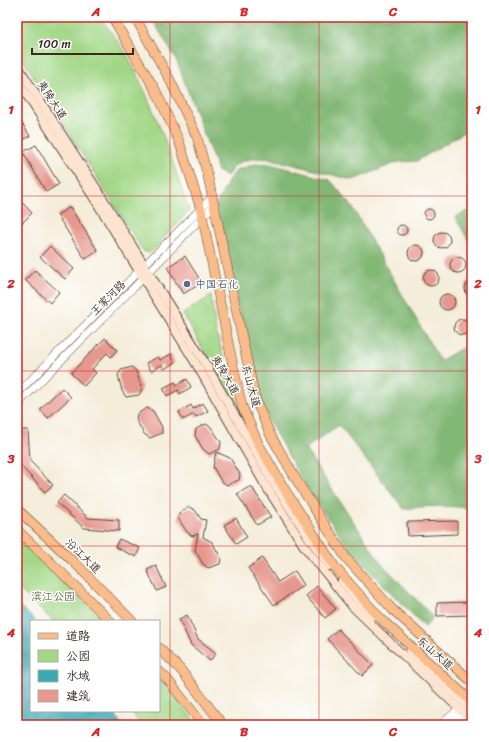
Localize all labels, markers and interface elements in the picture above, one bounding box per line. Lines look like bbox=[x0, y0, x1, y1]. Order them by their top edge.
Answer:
text: A bbox=[91, 0, 100, 23]
text: B bbox=[240, 0, 249, 23]
text: C bbox=[388, 0, 398, 23]
scale bar bbox=[32, 30, 133, 56]
text: 100 m bbox=[38, 33, 71, 55]
street label: 夷陵大道 bbox=[32, 76, 72, 124]
text: 1 bbox=[8, 98, 14, 121]
text: 1 bbox=[475, 98, 481, 121]
text: 2 bbox=[6, 272, 15, 295]
text: 2 bbox=[473, 272, 482, 295]
place label: 中国石化 bbox=[195, 275, 239, 294]
street label: 王家河路 bbox=[86, 276, 130, 320]
marker: 中国石化 bbox=[182, 279, 192, 289]
street label: 夷陵大道 bbox=[206, 351, 244, 399]
street label: 东山大道 bbox=[236, 362, 266, 410]
text: 3 bbox=[6, 447, 15, 470]
text: 3 bbox=[473, 447, 482, 470]
street label: 沿江大道 bbox=[61, 534, 105, 578]
park label: 滨江公园 bbox=[31, 587, 75, 606]
legend bbox=[30, 620, 160, 712]
text: 4 bbox=[6, 621, 16, 644]
text: 4 bbox=[473, 621, 483, 644]
text: 道路 bbox=[66, 625, 90, 647]
street label: 东山大道 bbox=[412, 631, 458, 675]
text: 公园 bbox=[66, 645, 90, 667]
text: 水域 bbox=[66, 665, 90, 687]
text: 建筑 bbox=[66, 685, 90, 707]
text: A bbox=[91, 720, 100, 742]
text: B bbox=[240, 720, 249, 742]
text: C bbox=[388, 720, 398, 742]

